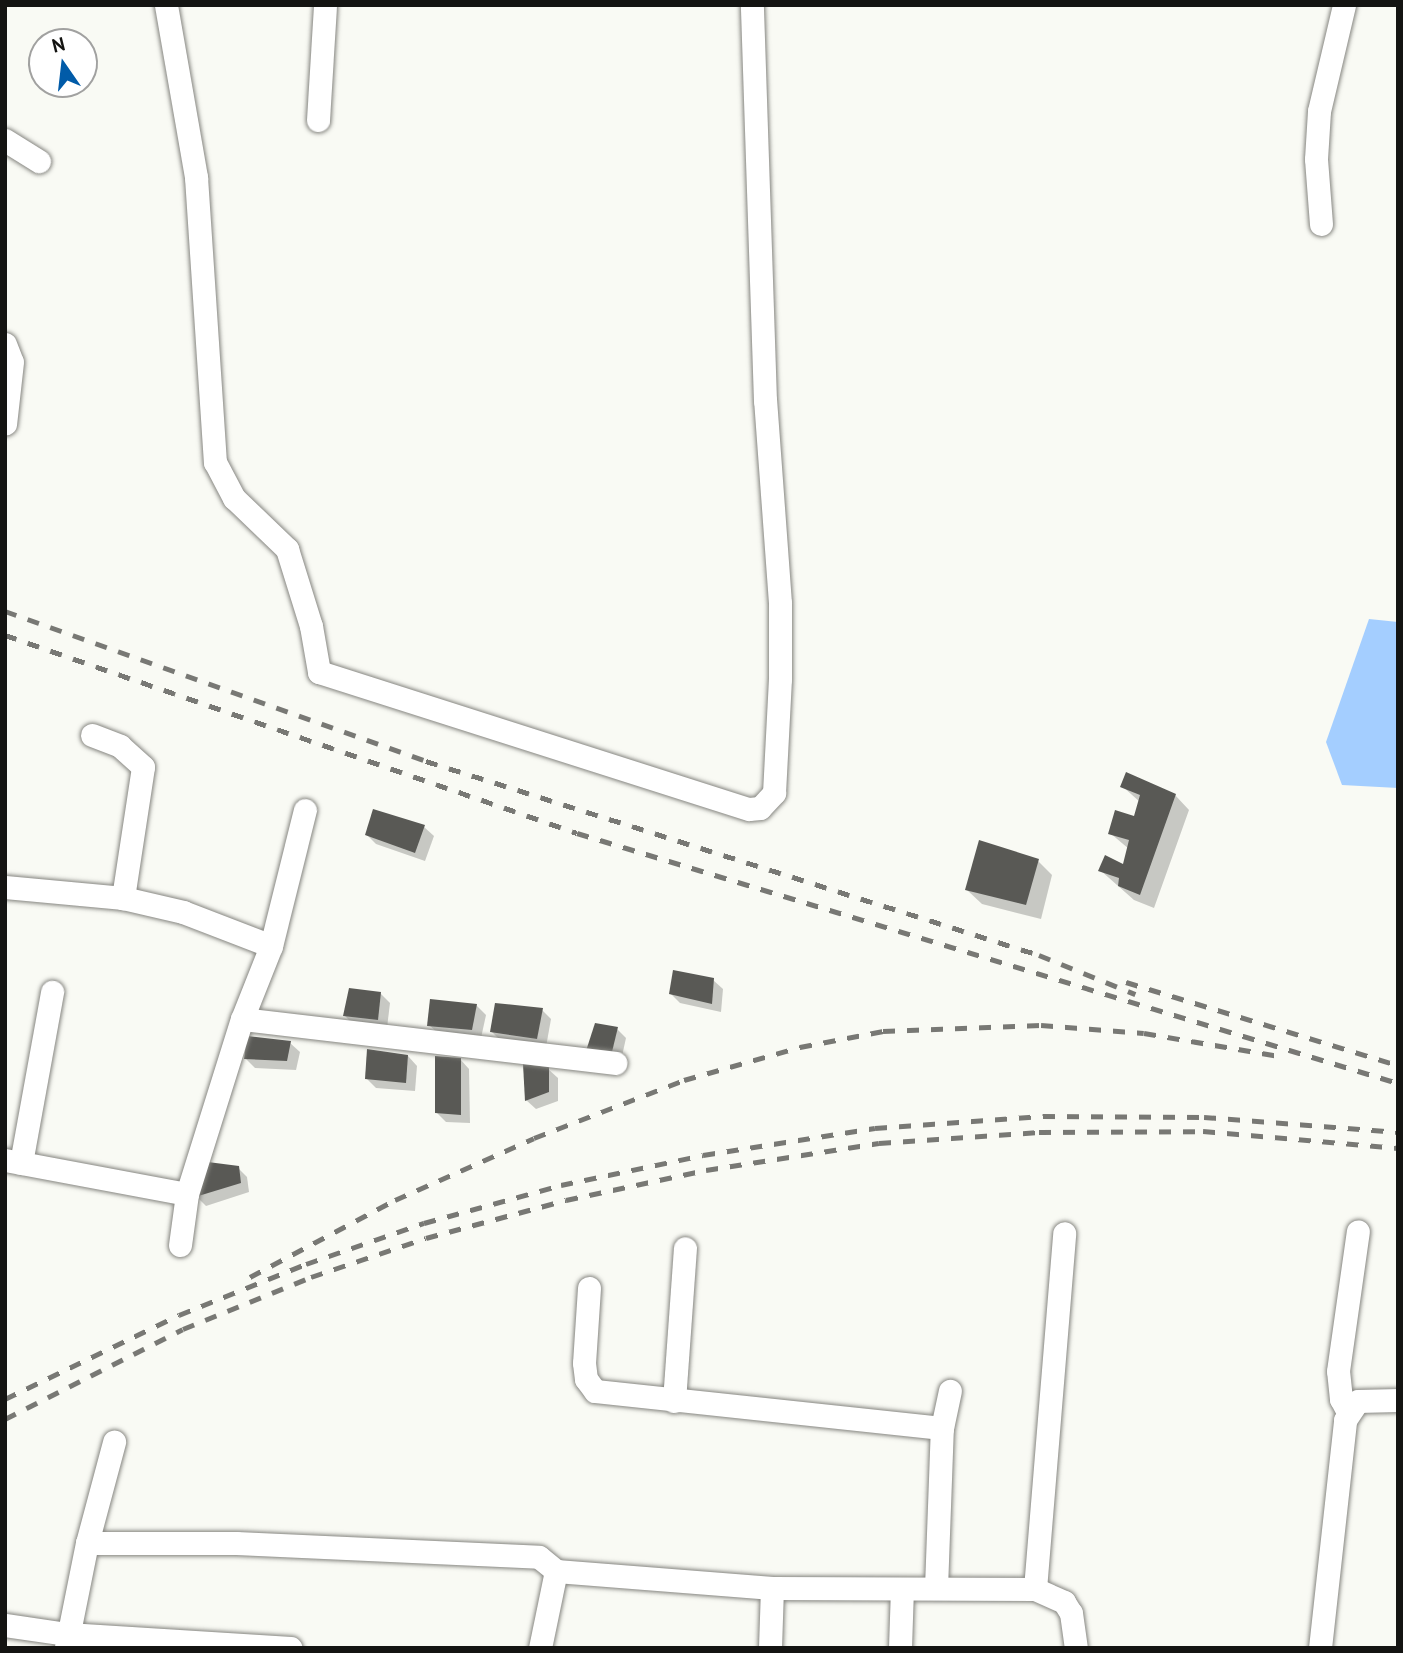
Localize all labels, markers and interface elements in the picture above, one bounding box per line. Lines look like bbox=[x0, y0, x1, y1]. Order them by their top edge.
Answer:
north arrow bbox=[28, 28, 98, 98]
text: N bbox=[49, 31, 67, 58]

